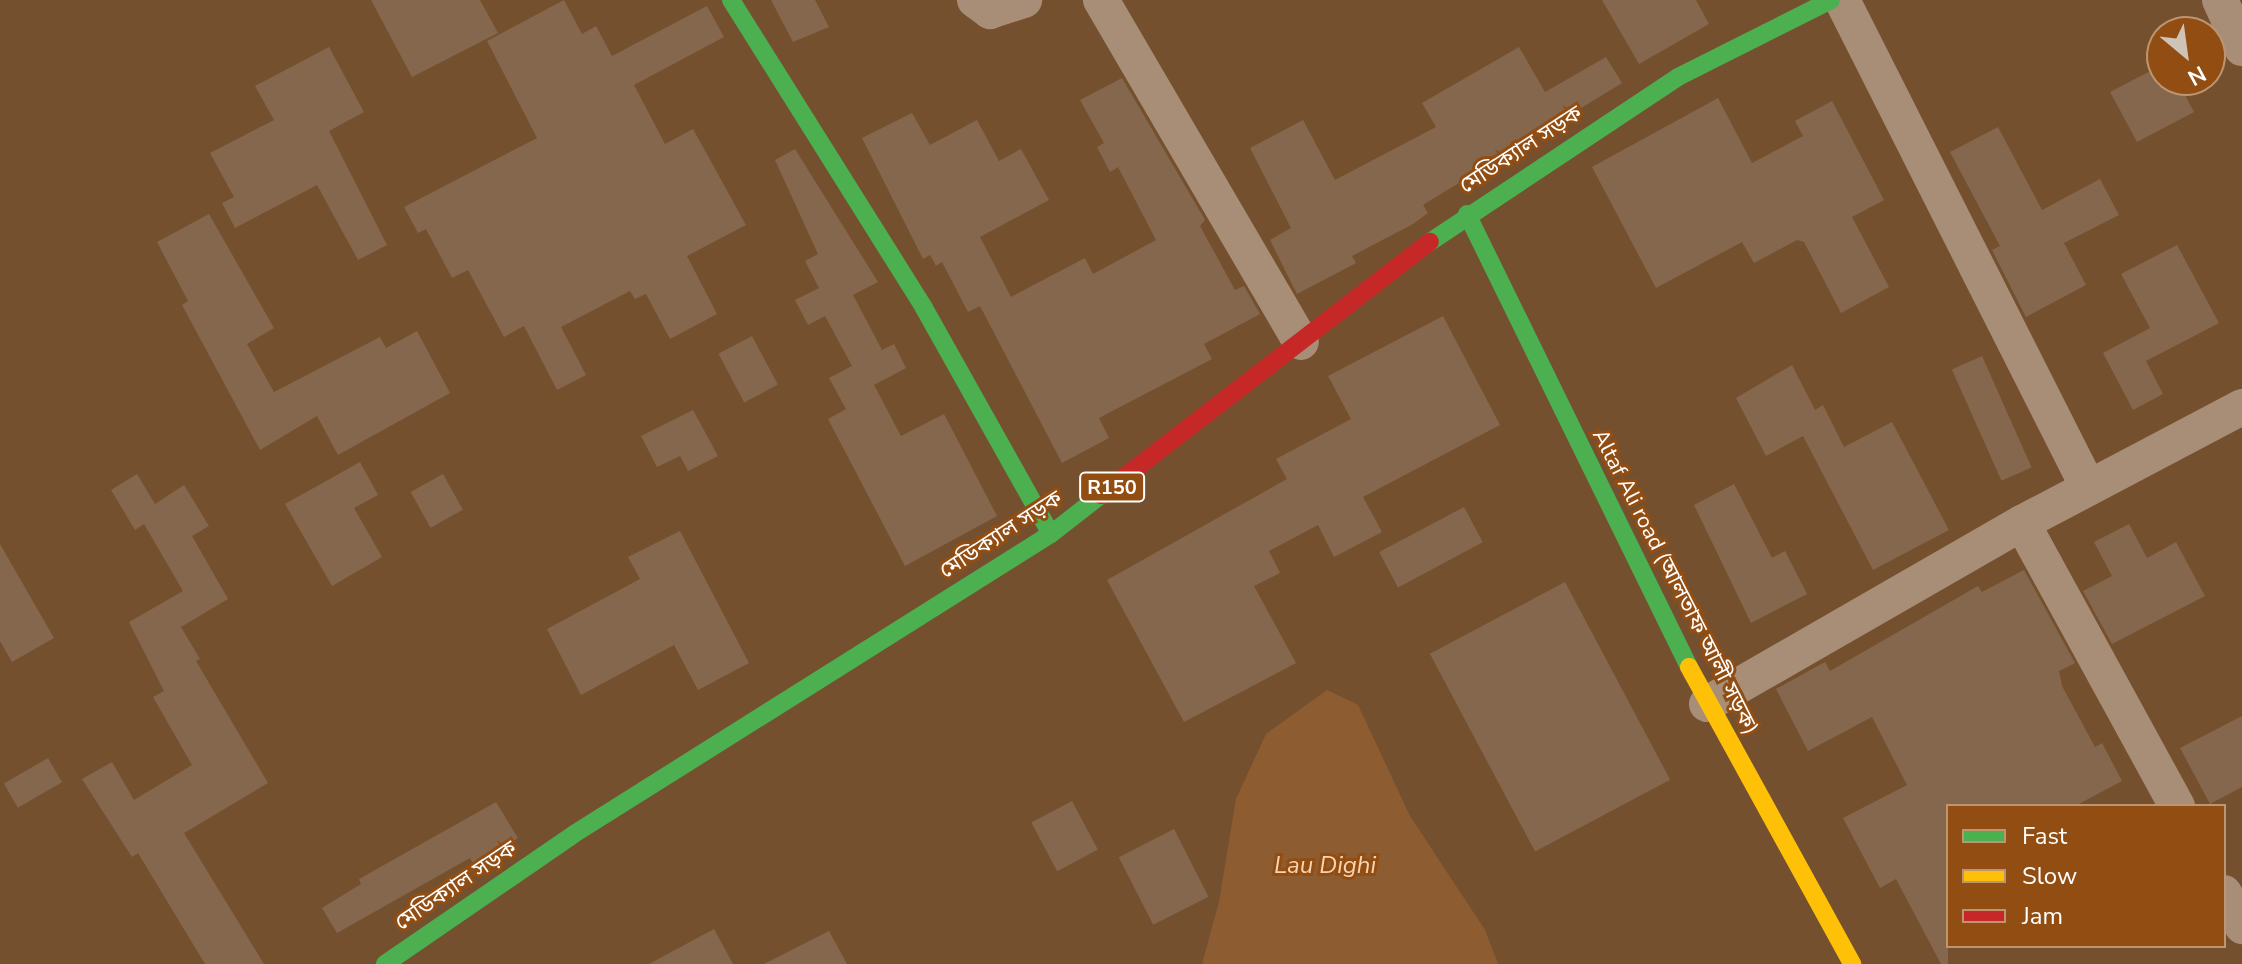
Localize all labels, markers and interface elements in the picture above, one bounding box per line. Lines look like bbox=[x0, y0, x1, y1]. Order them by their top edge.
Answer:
north arrow bbox=[2146, 16, 2226, 96]
text: N bbox=[2182, 58, 2211, 92]
street label: মেডিক্যাল সড়ক bbox=[1455, 100, 1587, 200]
street label: Altaf Ali road (আলতাফ আলী সড়ক) bbox=[1586, 425, 1764, 739]
road number: R150 bbox=[1078, 471, 1146, 503]
street label: মেডিক্যাল সড়ক bbox=[935, 485, 1067, 585]
legend bbox=[1946, 804, 2226, 948]
text: Fast bbox=[2022, 820, 2067, 852]
street label: মেডিক্যাল সড়ক bbox=[390, 836, 522, 936]
water label: Lau Dighi bbox=[1274, 852, 1376, 880]
text: Slow bbox=[2022, 860, 2077, 892]
text: Jam bbox=[2022, 900, 2063, 932]

